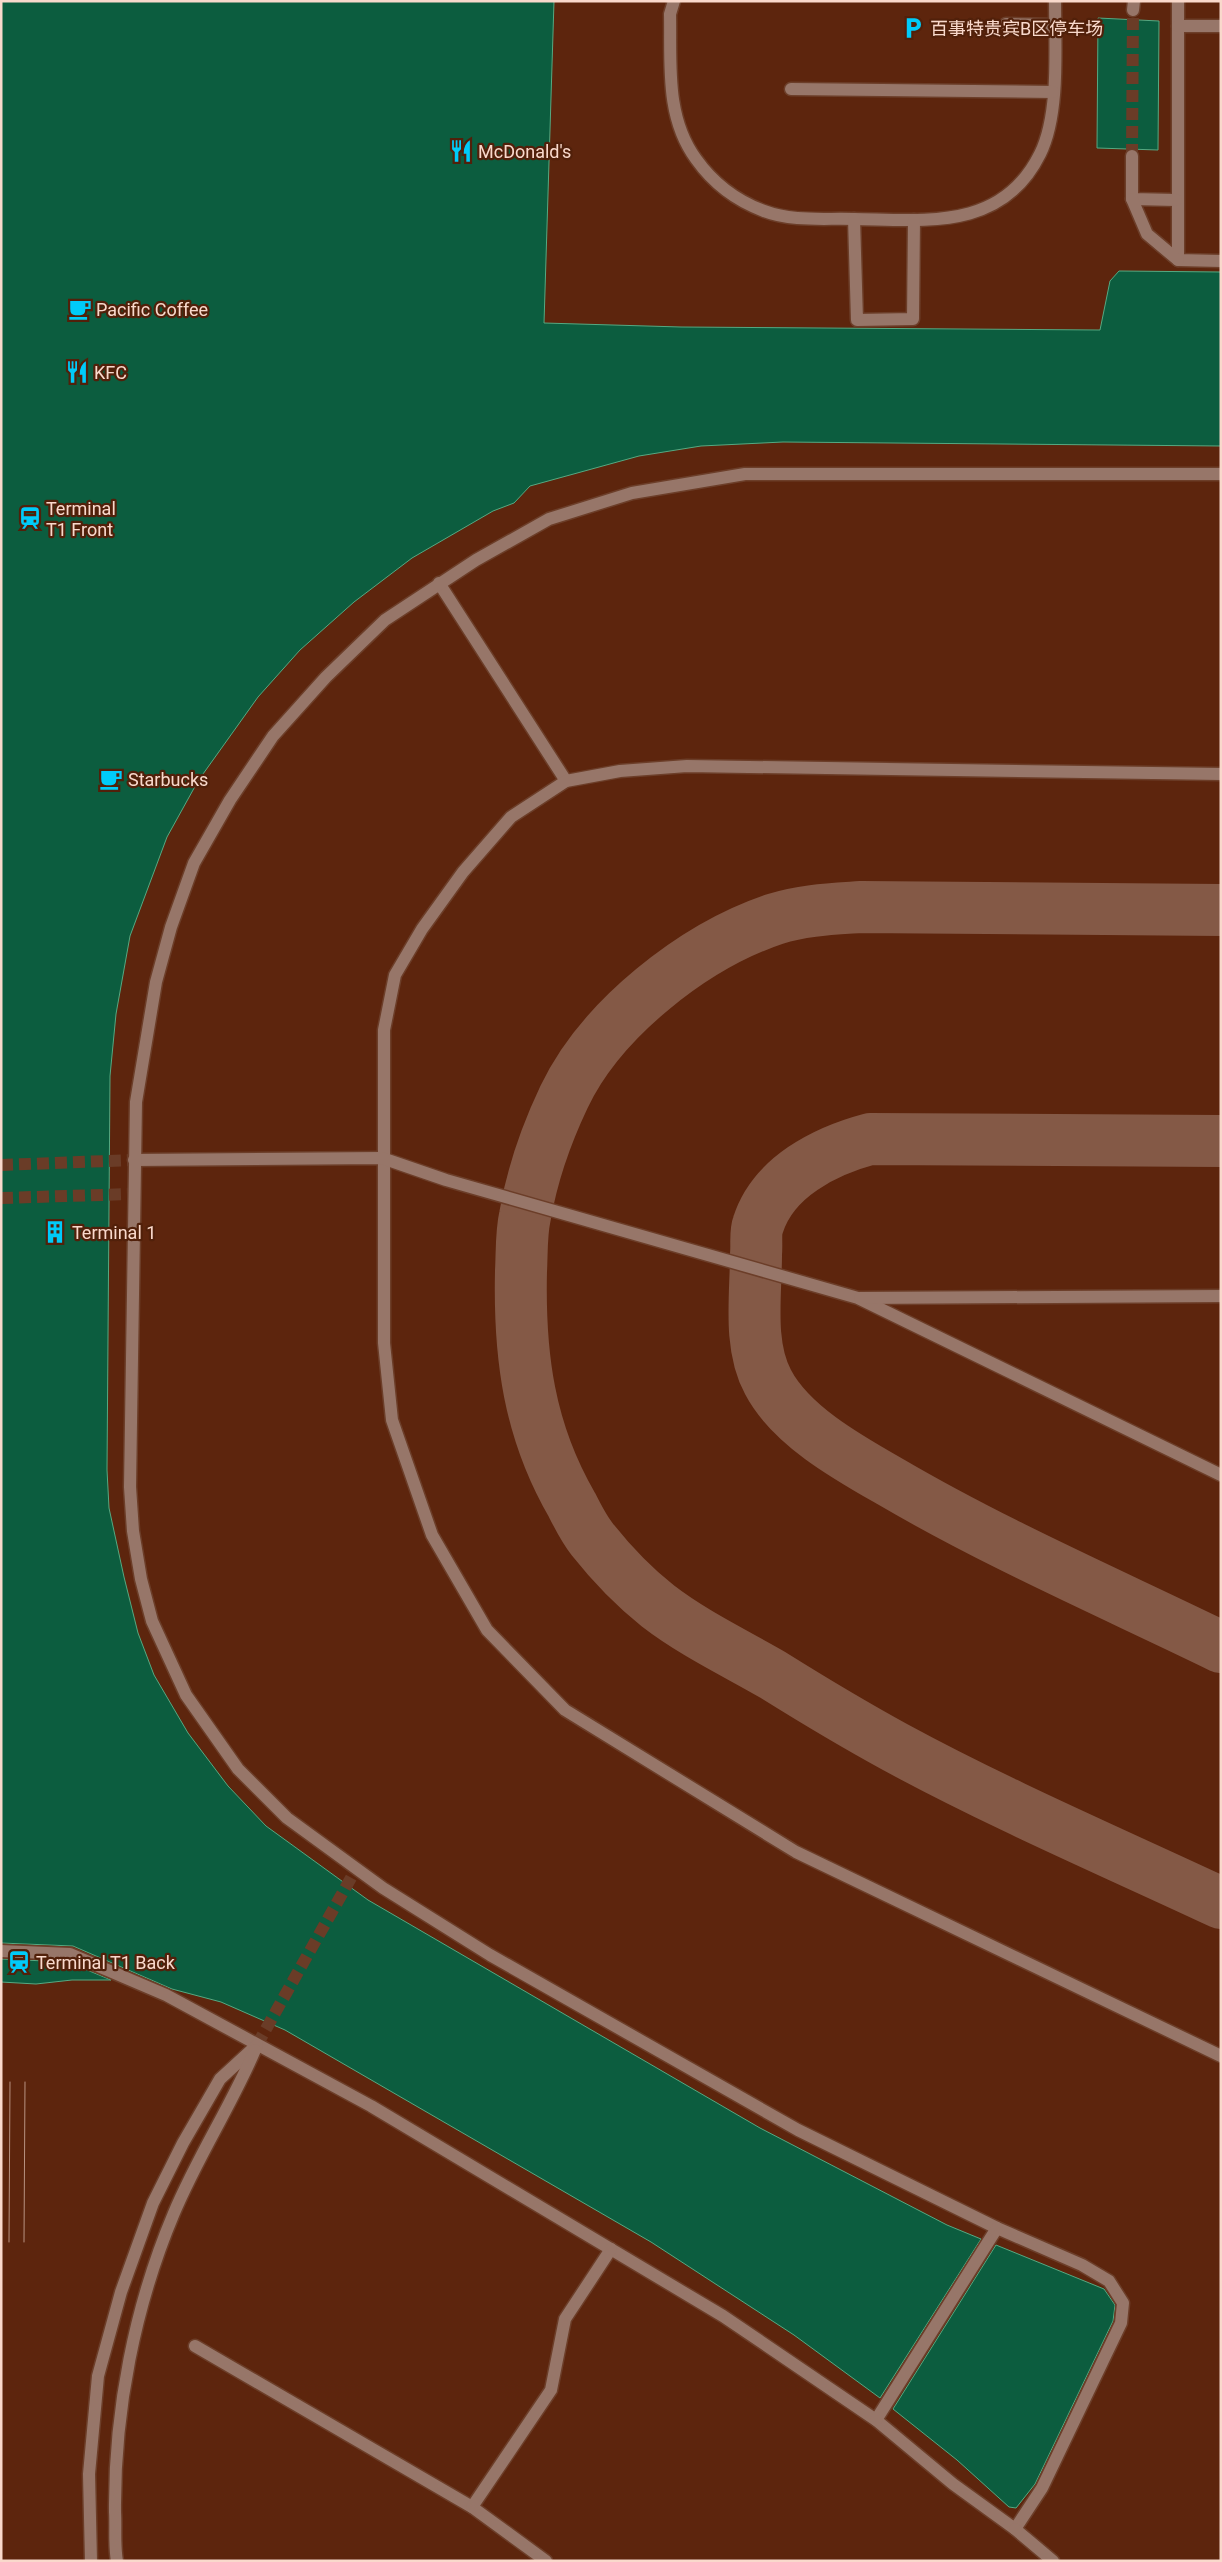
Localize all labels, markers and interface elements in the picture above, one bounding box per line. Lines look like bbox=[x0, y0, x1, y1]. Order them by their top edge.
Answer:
parking icon: 百事特贵宾B区停车场 bbox=[900, 15, 926, 41]
place label: 百事特贵宾B区停车场 bbox=[930, 18, 1103, 39]
restaurant icon: McDonald's bbox=[448, 138, 474, 164]
place label: McDonald's bbox=[478, 141, 571, 162]
cafe icon: Pacific Coffee bbox=[67, 296, 93, 322]
place label: Pacific Coffee bbox=[96, 299, 208, 320]
restaurant icon: KFC bbox=[64, 359, 90, 385]
place label: KFC bbox=[94, 362, 127, 383]
place label: Terminal T1 Front bbox=[46, 498, 116, 540]
station icon: Terminal T1 Front bbox=[17, 505, 43, 531]
cafe icon: Starbucks bbox=[98, 766, 124, 792]
place label: Starbucks bbox=[128, 769, 208, 790]
building icon: Terminal 1 bbox=[42, 1219, 68, 1245]
place label: Terminal 1 bbox=[72, 1222, 156, 1243]
station icon: Terminal T1 Back bbox=[6, 1949, 32, 1975]
place label: Terminal T1 Back bbox=[36, 1952, 176, 1973]

